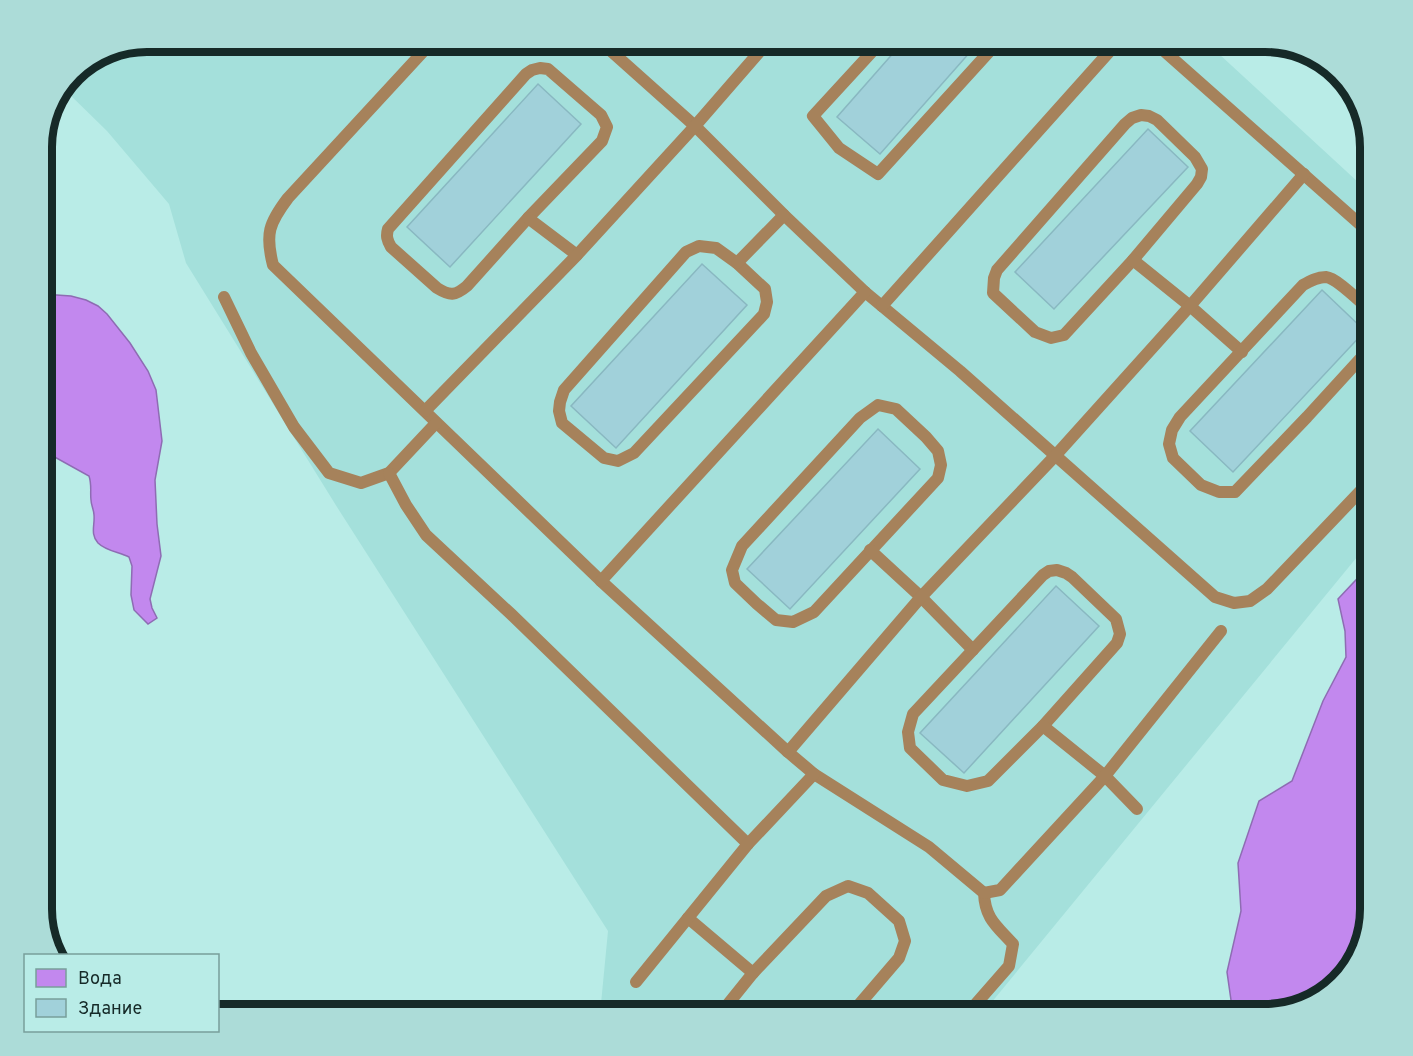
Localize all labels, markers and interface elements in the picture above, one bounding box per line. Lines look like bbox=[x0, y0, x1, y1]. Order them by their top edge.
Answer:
legend bbox=[24, 954, 219, 1032]
text: Вода bbox=[78, 968, 122, 991]
text: Здание bbox=[78, 998, 142, 1021]

